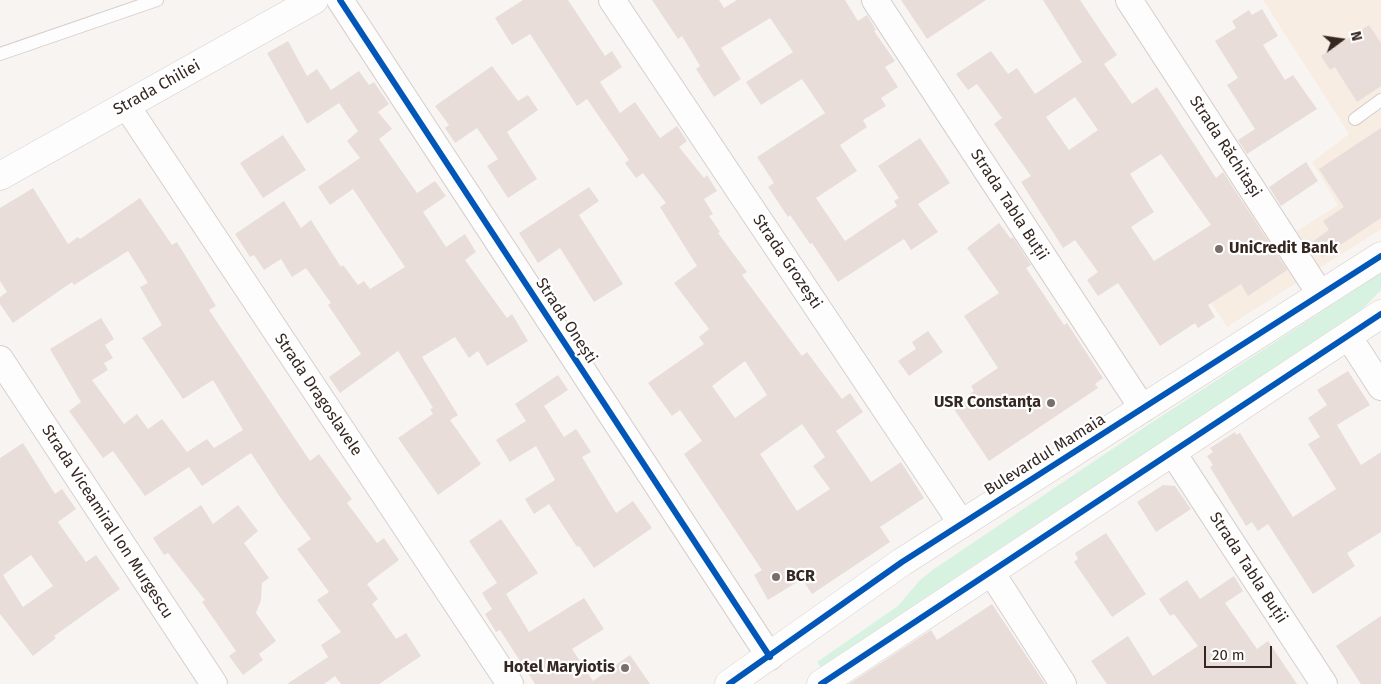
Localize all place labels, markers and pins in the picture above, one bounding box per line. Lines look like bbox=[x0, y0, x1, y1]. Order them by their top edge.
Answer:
place label: UniCredit Bank bbox=[1229, 239, 1338, 259]
marker: UniCredit Bank bbox=[1213, 243, 1225, 255]
place label: USR Constanța bbox=[934, 393, 1041, 413]
marker: USR Constanța bbox=[1045, 397, 1057, 409]
place label: BCR bbox=[786, 567, 815, 587]
marker: BCR bbox=[770, 571, 782, 583]
place label: Hotel Maryiotis bbox=[503, 658, 615, 678]
marker: Hotel Maryiotis bbox=[619, 662, 631, 674]

